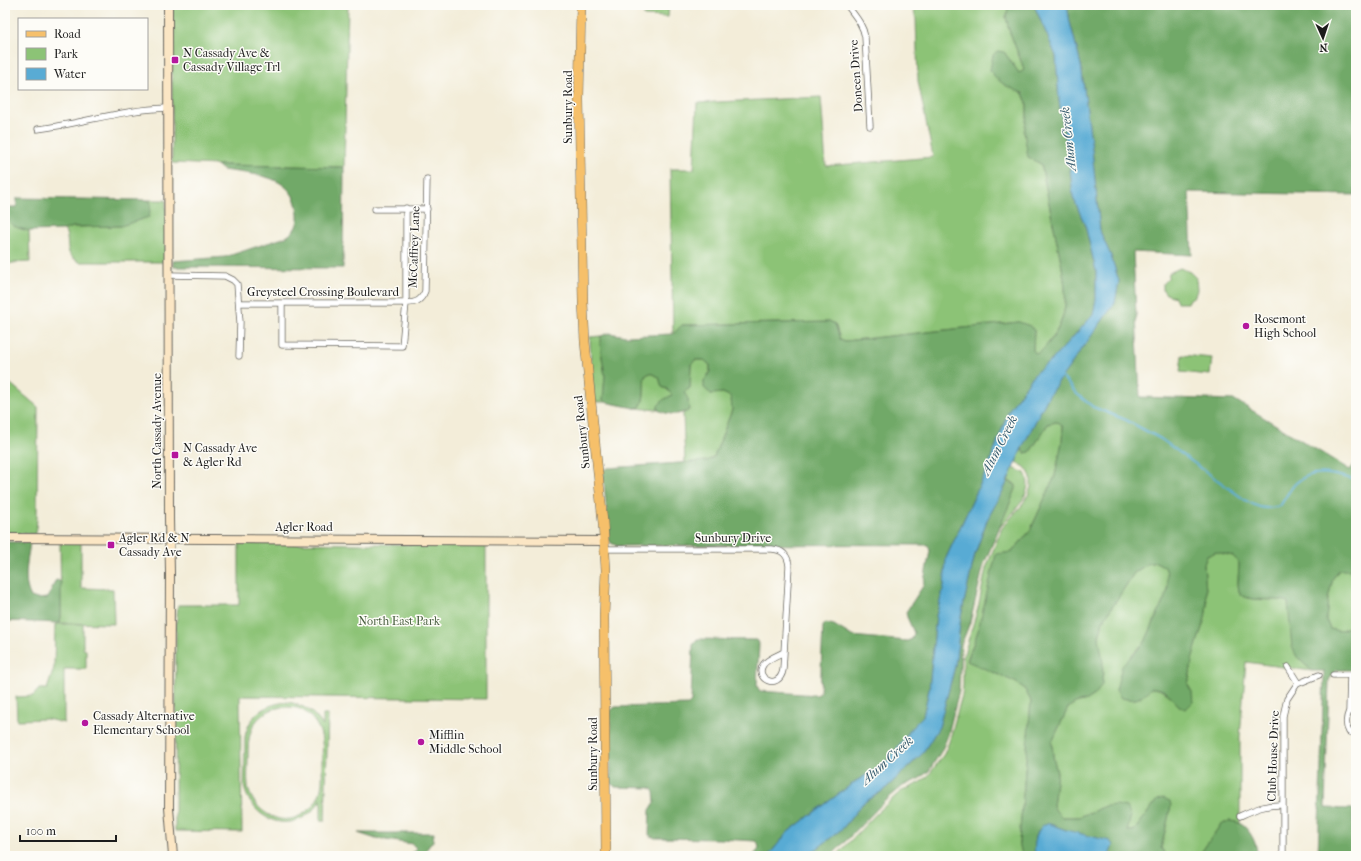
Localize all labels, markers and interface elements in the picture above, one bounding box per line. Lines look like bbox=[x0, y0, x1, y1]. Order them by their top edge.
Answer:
legend bbox=[18, 18, 148, 90]
north arrow bbox=[1303, 18, 1343, 58]
text: Road bbox=[54, 27, 81, 41]
street label: Doneen Drive bbox=[846, 39, 866, 113]
text: N bbox=[1318, 41, 1328, 54]
place label: N Cassady Ave & Cassady Village Trl bbox=[183, 46, 281, 74]
text: Park bbox=[54, 47, 79, 61]
marker: N Cassady Ave & Cassady Village Trl bbox=[170, 55, 180, 65]
text: Water bbox=[53, 67, 87, 81]
street label: Sunbury Road bbox=[561, 70, 575, 144]
water label: Alum Creek bbox=[1057, 106, 1079, 174]
street label: McCaffrey Lane bbox=[406, 206, 422, 288]
street label: Greysteel Crossing Boulevard bbox=[247, 285, 400, 299]
place label: Rosemont High School bbox=[1254, 312, 1317, 340]
marker: Rosemont High School bbox=[1241, 321, 1251, 331]
street label: North Cassady Avenue bbox=[150, 373, 164, 489]
street label: Sunbury Road bbox=[571, 394, 593, 469]
water label: Alum Creek bbox=[977, 413, 1020, 479]
place label: N Cassady Ave & Agler Rd bbox=[183, 441, 257, 469]
marker: N Cassady Ave & Agler Rd bbox=[170, 450, 180, 460]
street label: Agler Road bbox=[274, 520, 333, 534]
place label: Agler Rd & N Cassady Ave bbox=[118, 531, 189, 559]
street label: Sunbury Drive bbox=[695, 531, 771, 545]
marker: Agler Rd & N Cassady Ave bbox=[106, 540, 116, 550]
park label: North East Park bbox=[358, 614, 441, 628]
place label: Cassady Alternative Elementary School bbox=[93, 709, 195, 737]
street label: Club House Drive bbox=[1264, 710, 1282, 802]
street label: Sunbury Road bbox=[586, 717, 600, 791]
marker: Cassady Alternative Elementary School bbox=[80, 718, 90, 728]
place label: Mifflin Middle School bbox=[429, 728, 502, 756]
water label: Alum Creek bbox=[857, 733, 916, 788]
marker: Mifflin Middle School bbox=[416, 737, 426, 747]
scale bar bbox=[20, 817, 116, 843]
text: 100 m bbox=[26, 824, 56, 838]

